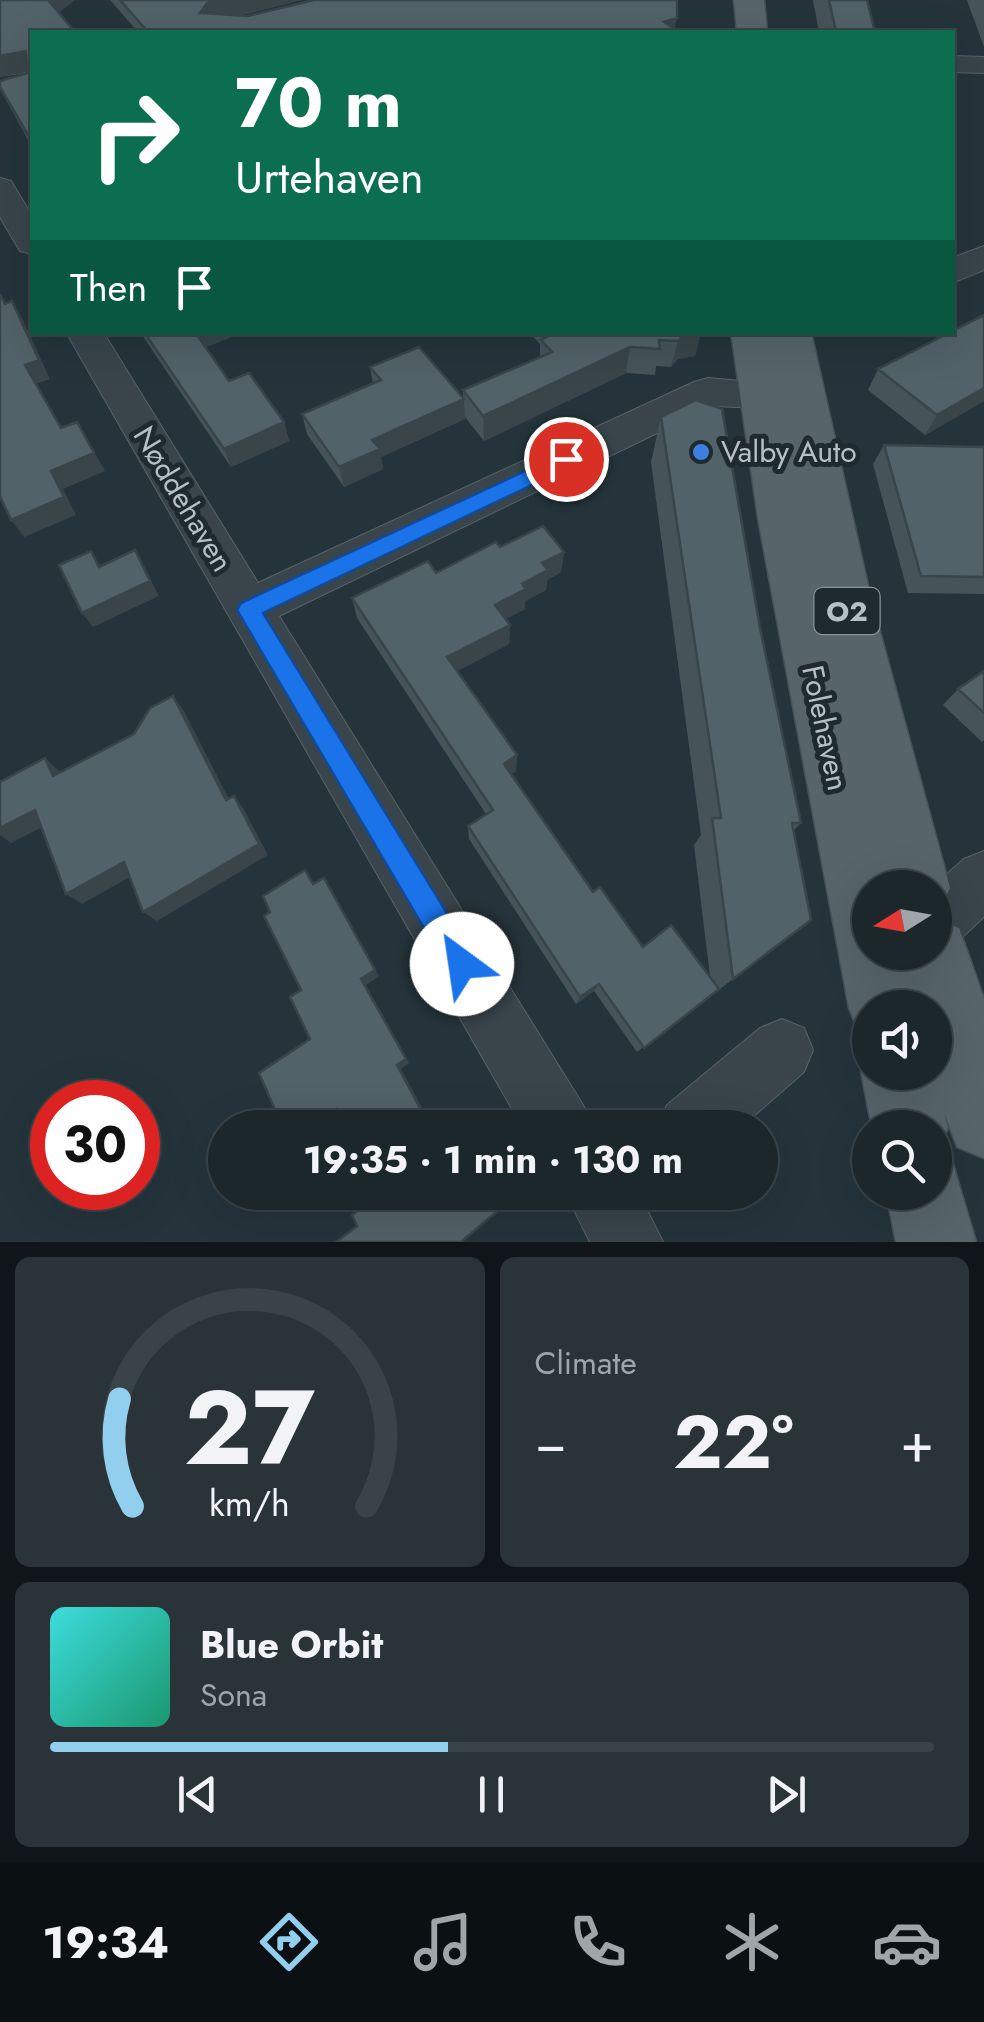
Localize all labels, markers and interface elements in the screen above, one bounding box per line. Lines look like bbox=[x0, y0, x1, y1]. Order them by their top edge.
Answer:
text: 70 m bbox=[235, 52, 402, 153]
icon: right bbox=[70, 70, 200, 200]
text: Urtehaven bbox=[235, 145, 424, 210]
text: Then bbox=[70, 260, 147, 315]
icon: arrive bbox=[167, 260, 222, 315]
pin bbox=[524, 417, 609, 502]
street label: Nøddehaven bbox=[123, 418, 244, 580]
place label: Valby Auto bbox=[721, 430, 857, 473]
icon: arrive bbox=[539, 432, 594, 487]
marker: Valby Auto bbox=[690, 441, 712, 463]
road number: O2 bbox=[814, 588, 880, 634]
street label: Folehaven bbox=[791, 661, 860, 794]
north arrow bbox=[852, 870, 952, 970]
map controls bbox=[852, 870, 952, 1210]
position arrow bbox=[410, 912, 514, 1016]
button: sound bbox=[852, 990, 952, 1090]
speed limit sign: 30 bbox=[30, 1080, 160, 1210]
button: search bbox=[852, 1110, 952, 1210]
text: 19:35 · 1 min · 130 m bbox=[303, 1132, 683, 1187]
text: Climate bbox=[535, 1340, 637, 1386]
text: 27 bbox=[184, 1353, 316, 1503]
text: 22° bbox=[673, 1388, 794, 1496]
text: − bbox=[535, 1403, 567, 1483]
text: + bbox=[900, 1403, 934, 1483]
text: km/h bbox=[209, 1478, 290, 1529]
text: Blue Orbit bbox=[200, 1617, 383, 1672]
text: Sona bbox=[200, 1672, 267, 1718]
icon: previous bbox=[170, 1767, 225, 1822]
icon: pause bbox=[464, 1767, 519, 1822]
icon: next bbox=[759, 1767, 814, 1822]
icon: directions bbox=[254, 1907, 324, 1977]
icon: music bbox=[408, 1907, 478, 1977]
icon: phone bbox=[563, 1907, 633, 1977]
icon: climate bbox=[717, 1907, 787, 1977]
icon: car bbox=[872, 1907, 942, 1977]
text: 19:34 bbox=[42, 1910, 169, 1975]

